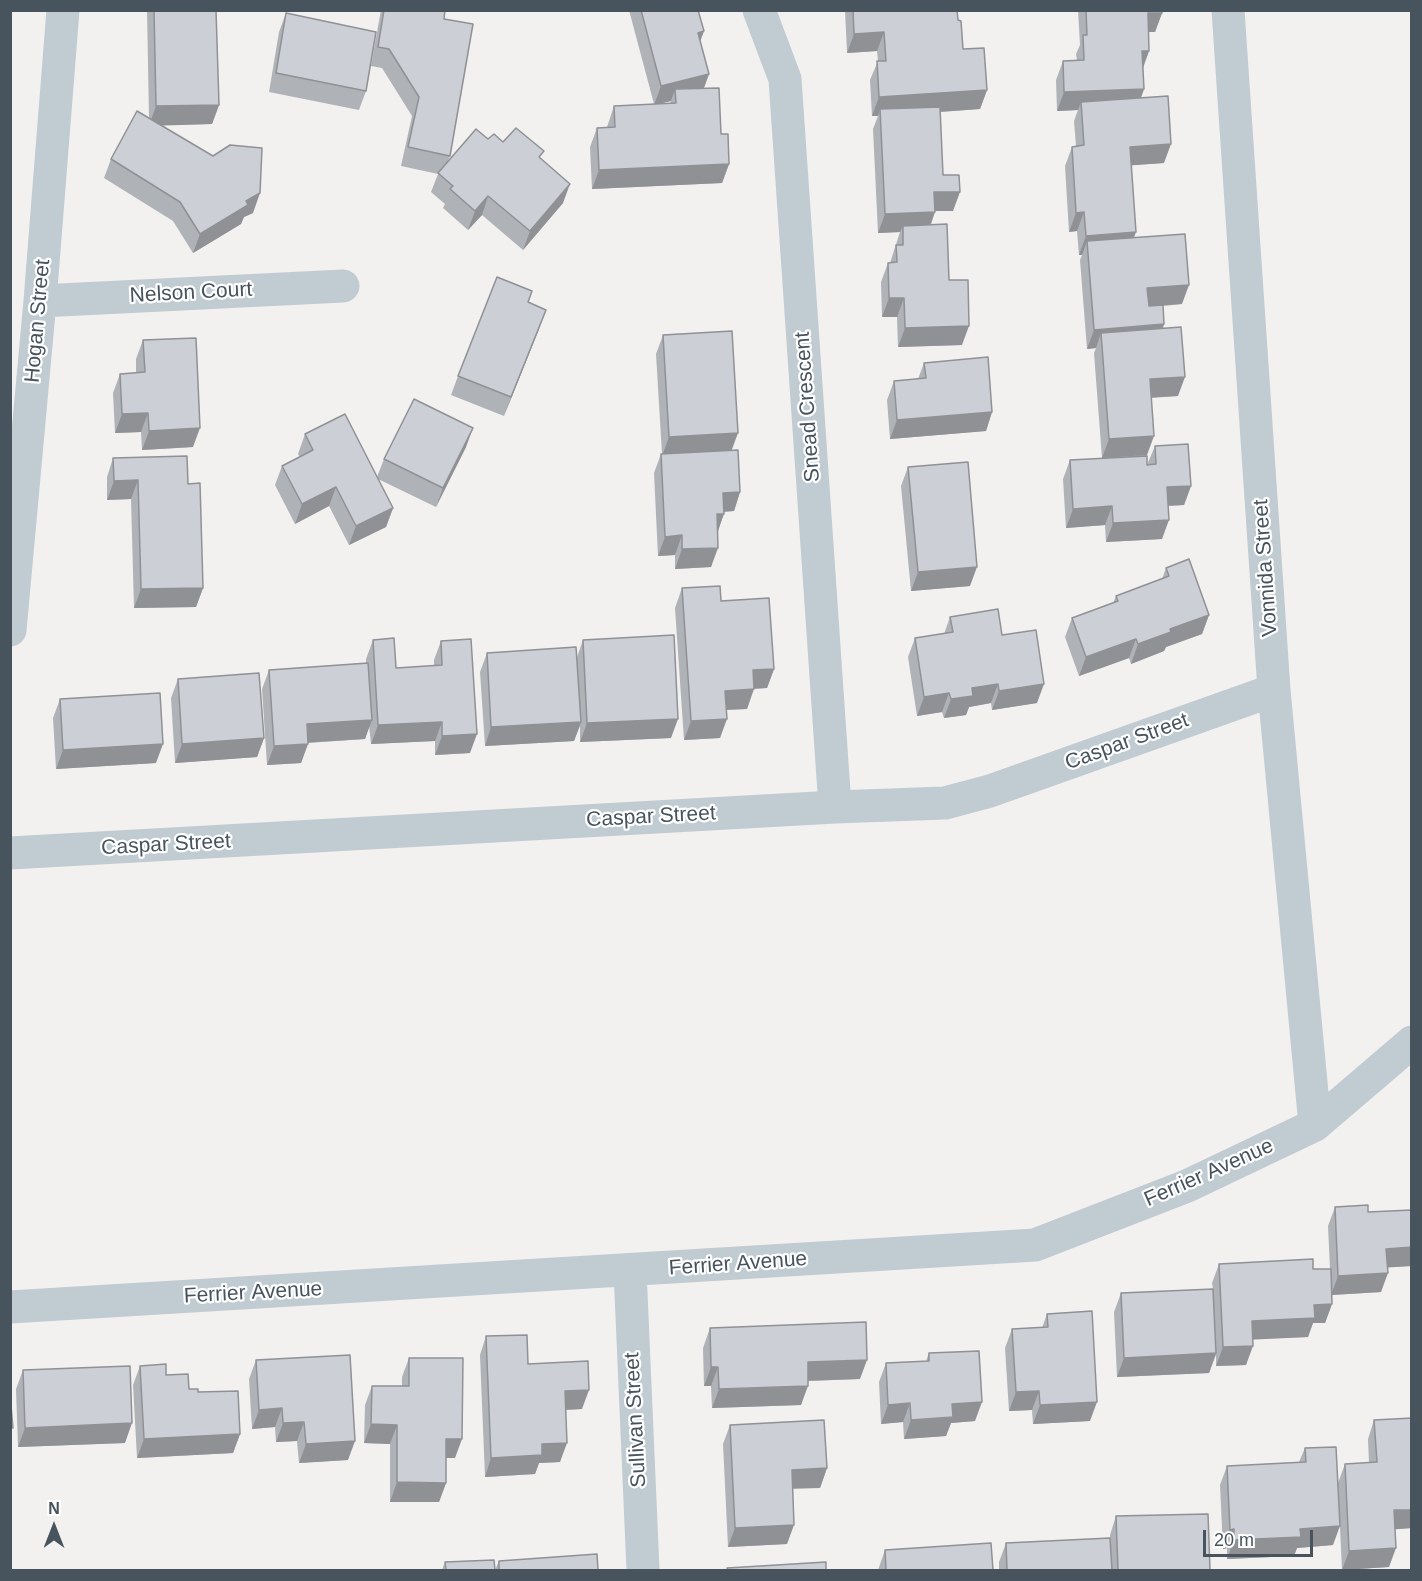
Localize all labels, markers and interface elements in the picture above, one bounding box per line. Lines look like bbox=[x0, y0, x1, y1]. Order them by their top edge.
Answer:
street label: Hogan Street bbox=[20, 258, 56, 384]
street label: Nelson Court bbox=[129, 277, 253, 309]
street label: Snead Crescent bbox=[790, 331, 826, 483]
street label: Vonnida Street bbox=[1249, 498, 1283, 638]
street label: Caspar Street bbox=[1062, 708, 1192, 776]
street label: Caspar Street bbox=[586, 801, 716, 833]
street label: Caspar Street bbox=[101, 829, 231, 861]
street label: Ferrier Avenue bbox=[1141, 1133, 1277, 1213]
street label: Ferrier Avenue bbox=[668, 1247, 808, 1281]
street label: Ferrier Avenue bbox=[183, 1277, 323, 1309]
street label: Sullivan Street bbox=[620, 1352, 652, 1488]
north arrow bbox=[24, 1497, 84, 1557]
text: N bbox=[48, 1500, 60, 1517]
scale bar bbox=[1206, 1518, 1316, 1556]
text: 20 m bbox=[1214, 1530, 1254, 1550]

